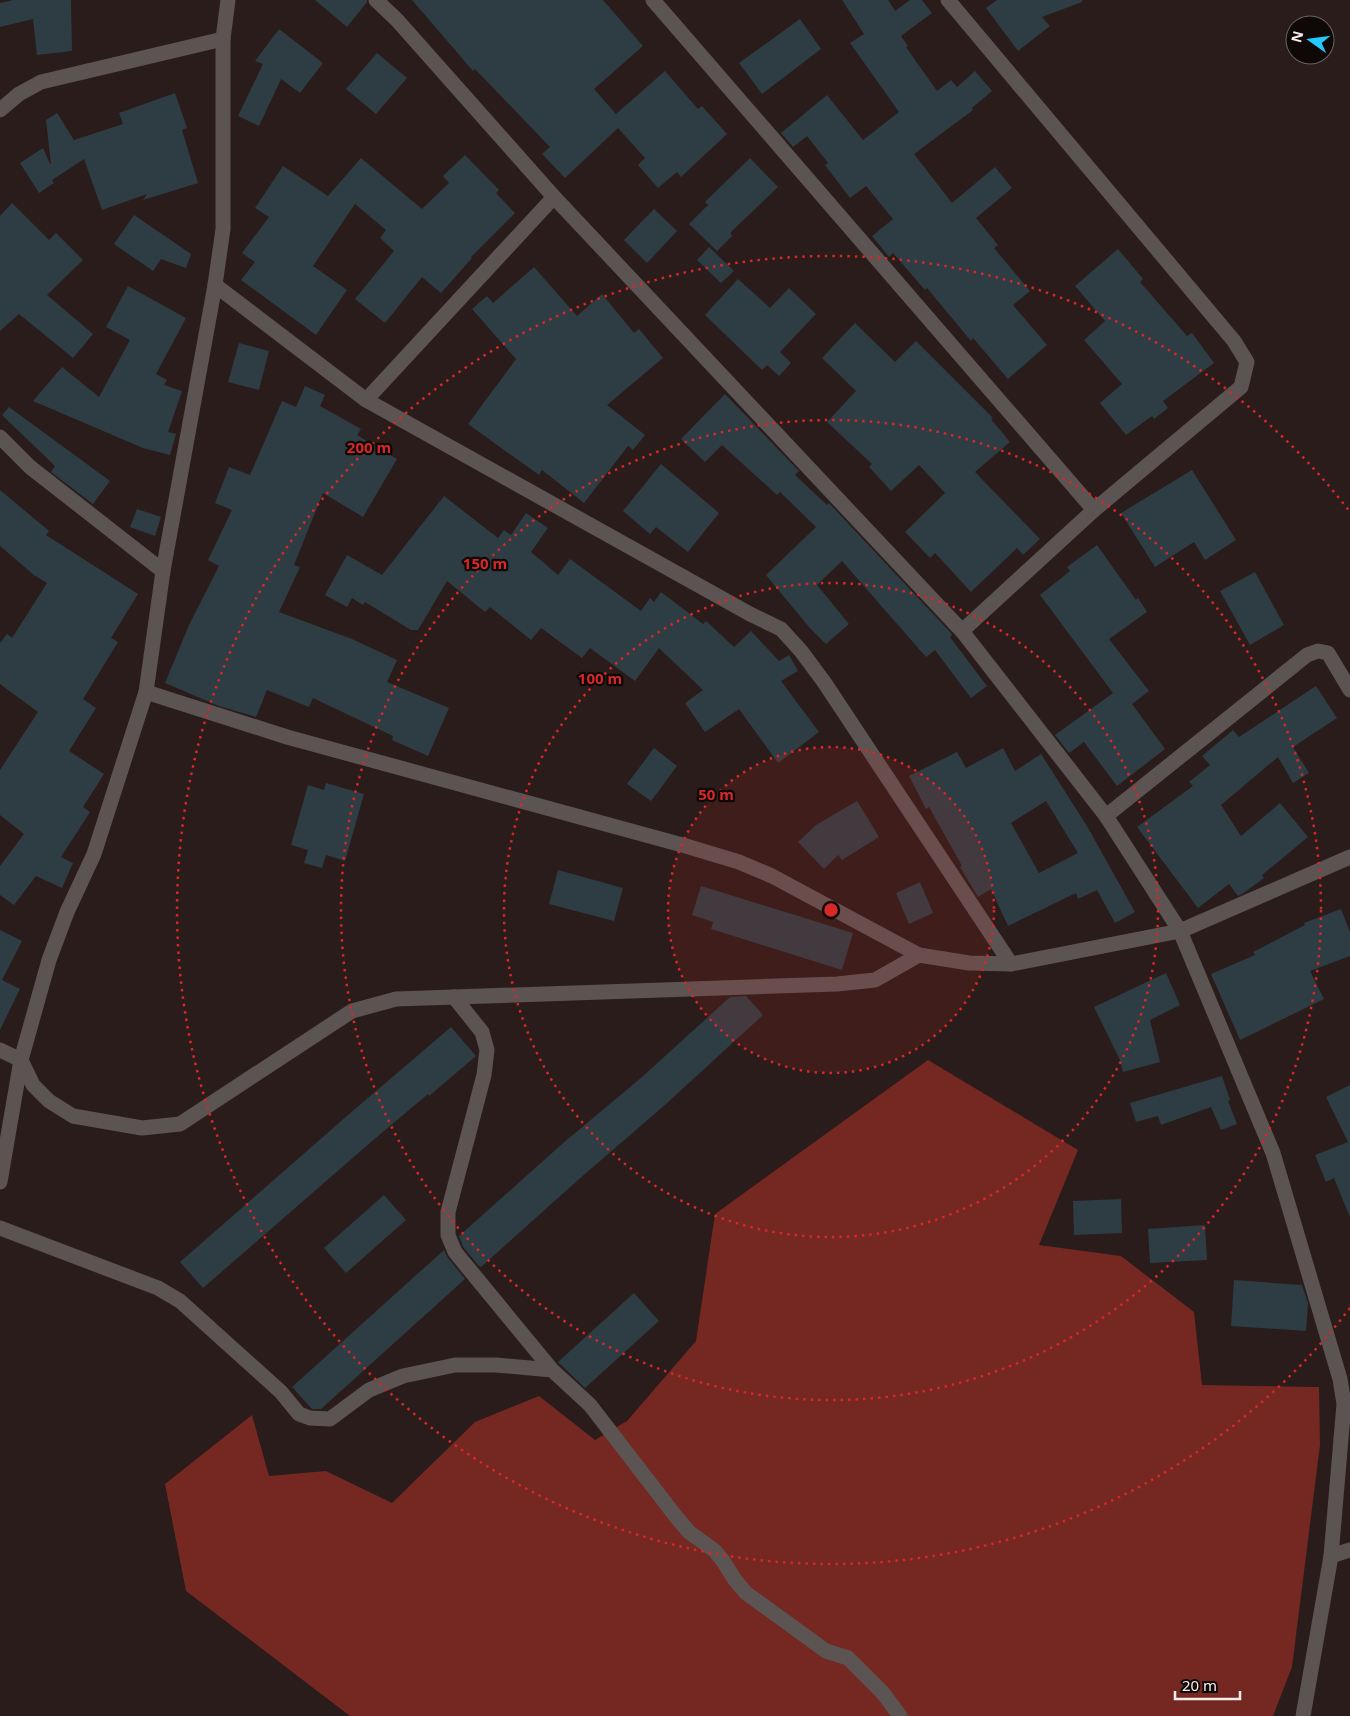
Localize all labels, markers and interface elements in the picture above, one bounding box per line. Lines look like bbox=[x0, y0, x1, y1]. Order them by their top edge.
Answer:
north arrow bbox=[1285, 15, 1335, 65]
text: N bbox=[1286, 29, 1307, 45]
text: 200 m bbox=[347, 437, 391, 457]
text: 150 m bbox=[463, 553, 507, 573]
text: 100 m bbox=[578, 668, 622, 688]
text: 50 m bbox=[698, 784, 734, 804]
centre of rings bbox=[822, 901, 840, 919]
scale bar bbox=[1175, 1668, 1240, 1700]
text: 20 m bbox=[1182, 1675, 1217, 1695]

